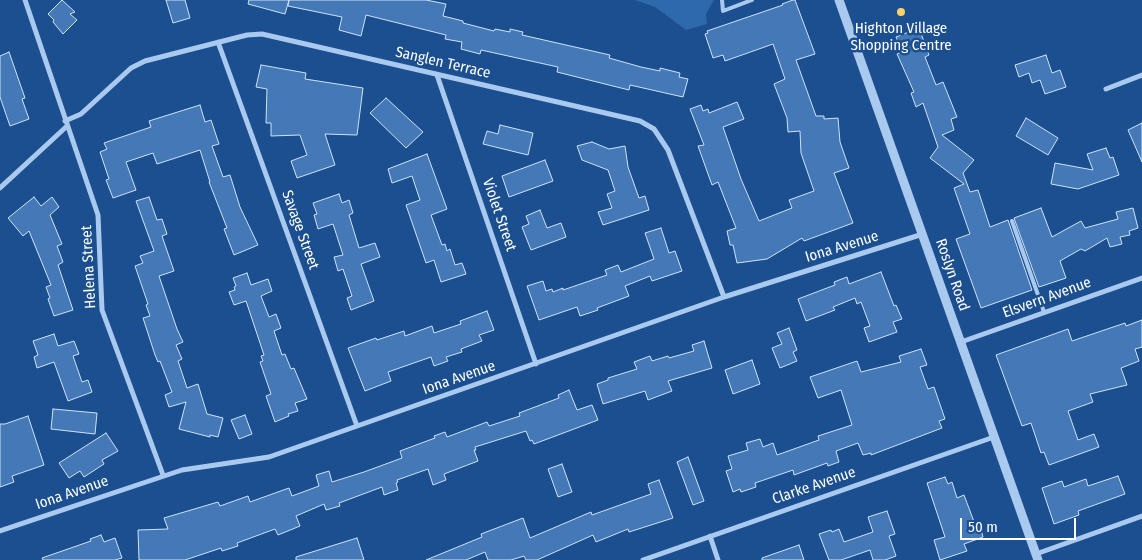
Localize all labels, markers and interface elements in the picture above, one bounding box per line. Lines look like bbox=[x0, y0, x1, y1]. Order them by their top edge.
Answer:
marker: Highton Village Shopping Centre bbox=[895, 6, 907, 18]
place label: Highton Village Shopping Centre bbox=[850, 20, 952, 55]
street label: Sanglen Terrace bbox=[394, 43, 492, 83]
street label: Violet Street bbox=[478, 176, 520, 254]
street label: Savage Street bbox=[277, 188, 323, 272]
street label: Helena Street bbox=[78, 225, 100, 309]
street label: Iona Avenue bbox=[803, 227, 881, 267]
street label: Roslyn Road bbox=[931, 236, 973, 314]
street label: Elsvern Avenue bbox=[1000, 274, 1094, 322]
street label: Iona Avenue bbox=[420, 357, 498, 399]
street label: Clarke Avenue bbox=[770, 463, 858, 509]
street label: Iona Avenue bbox=[33, 472, 111, 514]
scale bar bbox=[962, 508, 1078, 540]
text: 50 m bbox=[968, 518, 998, 536]

